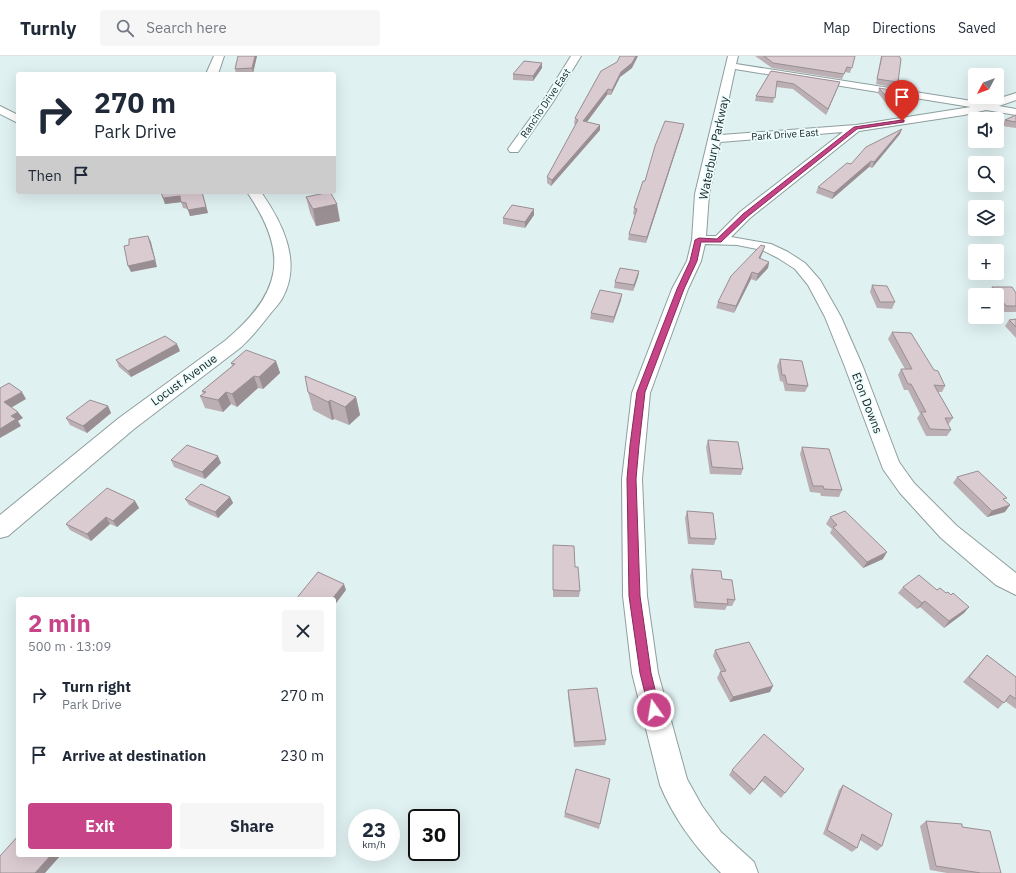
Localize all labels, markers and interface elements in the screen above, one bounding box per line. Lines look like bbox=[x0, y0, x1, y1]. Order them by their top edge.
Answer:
search box bbox=[100, 10, 380, 46]
text: Turnly bbox=[20, 16, 76, 40]
icon: search bbox=[114, 17, 136, 39]
text: Search here bbox=[146, 18, 227, 37]
text: Map bbox=[823, 19, 850, 37]
text: Directions bbox=[872, 19, 936, 37]
text: Saved bbox=[958, 19, 996, 37]
street label: Rancho Drive East bbox=[517, 66, 574, 141]
north arrow bbox=[968, 68, 1004, 104]
map controls bbox=[968, 68, 1004, 324]
pin bbox=[885, 80, 919, 121]
text: 270 m bbox=[94, 84, 176, 121]
icon: arrive bbox=[891, 86, 913, 108]
icon: right bbox=[28, 88, 80, 140]
street label: Waterbury Parkway bbox=[695, 95, 732, 201]
button: sound bbox=[968, 112, 1004, 148]
text: Park Drive bbox=[94, 120, 176, 143]
street label: Park Drive East bbox=[751, 126, 820, 143]
button: search bbox=[968, 156, 1004, 192]
icon: arrive bbox=[70, 164, 92, 186]
text: Then bbox=[28, 166, 62, 185]
button: layers bbox=[968, 200, 1004, 236]
button: + bbox=[968, 244, 1004, 280]
button: − bbox=[968, 288, 1004, 324]
street label: Locust Avenue bbox=[148, 350, 220, 409]
street label: Eton Downs bbox=[849, 370, 886, 436]
text: 2 min bbox=[28, 607, 91, 639]
button: close bbox=[282, 610, 324, 652]
text: 500 m · 13:09 bbox=[28, 638, 111, 655]
text: Turn right bbox=[62, 677, 131, 696]
icon: right bbox=[28, 684, 50, 706]
text: 270 m bbox=[280, 686, 324, 705]
position arrow bbox=[633, 689, 675, 731]
text: Park Drive bbox=[62, 696, 122, 713]
icon: arrive bbox=[28, 744, 50, 766]
text: Arrive at destination bbox=[62, 746, 206, 765]
text: 230 m bbox=[280, 746, 324, 765]
button: Exit bbox=[28, 803, 172, 849]
button: Share bbox=[180, 803, 324, 849]
speed limit sign: 30 bbox=[408, 809, 460, 861]
text: 23 bbox=[362, 816, 386, 843]
text: km/h bbox=[362, 838, 386, 851]

